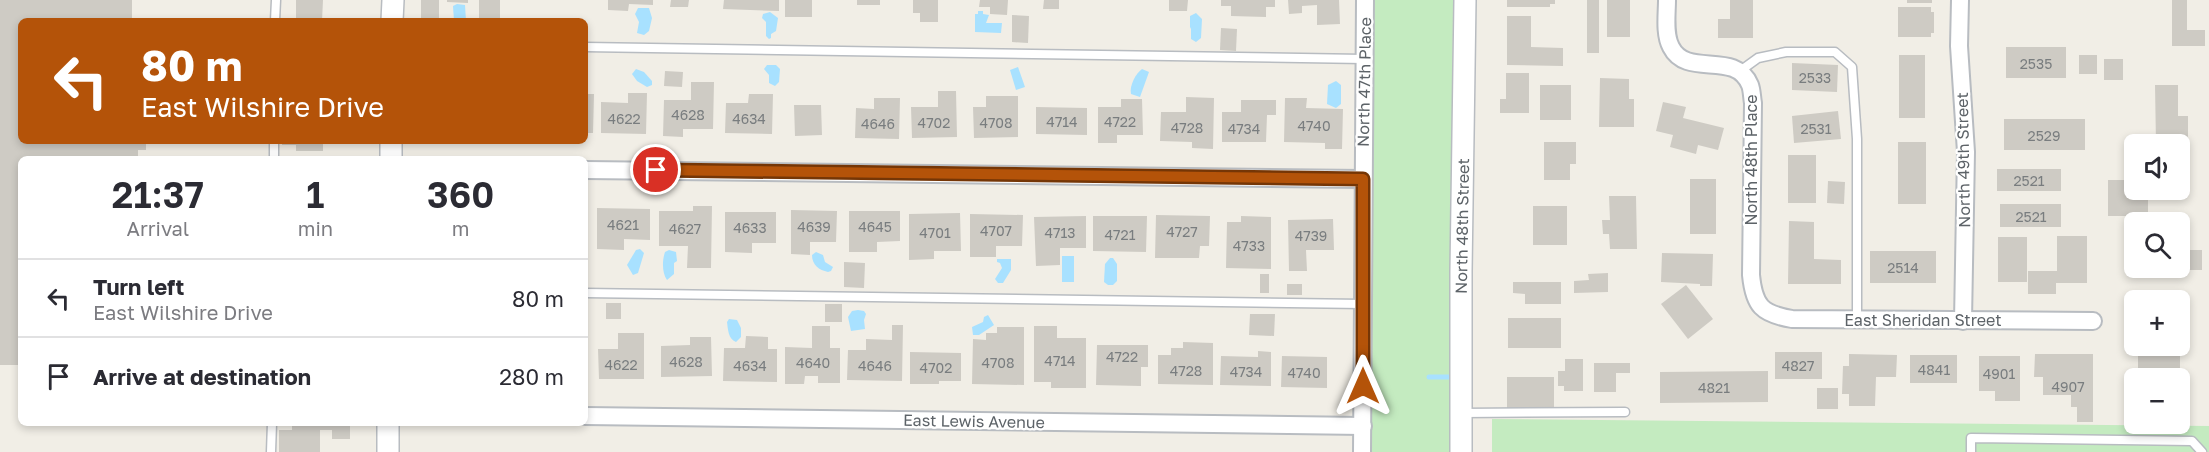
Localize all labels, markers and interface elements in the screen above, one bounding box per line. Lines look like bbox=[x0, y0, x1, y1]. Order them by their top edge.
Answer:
street label: North 47th Place bbox=[1353, 17, 1375, 147]
text: 80 m bbox=[141, 40, 242, 90]
icon: left bbox=[42, 42, 120, 120]
house number: 2535 bbox=[2020, 55, 2052, 72]
house number: 2533 bbox=[1799, 69, 1831, 86]
text: East Wilshire Drive bbox=[141, 91, 384, 123]
street label: North 49th Street bbox=[1952, 92, 1974, 228]
street label: North 48th Place bbox=[1741, 95, 1761, 225]
house number: 4628 bbox=[671, 106, 705, 123]
house number: 4622 bbox=[607, 110, 641, 127]
house number: 4634 bbox=[732, 110, 766, 127]
house number: 4714 bbox=[1046, 113, 1078, 130]
house number: 4722 bbox=[1104, 113, 1136, 130]
house number: 4702 bbox=[918, 114, 950, 131]
house number: 4708 bbox=[979, 114, 1013, 131]
house number: 4646 bbox=[861, 115, 895, 132]
house number: 4740 bbox=[1297, 117, 1331, 134]
house number: 4728 bbox=[1171, 119, 1203, 136]
house number: 4734 bbox=[1228, 120, 1260, 137]
house number: 2531 bbox=[1800, 120, 1832, 137]
house number: 2529 bbox=[2028, 127, 2060, 144]
map controls bbox=[2124, 134, 2190, 434]
button: sound bbox=[2124, 134, 2190, 200]
pin bbox=[630, 144, 681, 195]
icon: arrive bbox=[639, 153, 672, 186]
street label: North 48th Street bbox=[1451, 158, 1473, 294]
house number: 2521 bbox=[2013, 172, 2045, 189]
text: 21:37 bbox=[112, 173, 204, 216]
text: 1 bbox=[306, 173, 324, 216]
text: 360 bbox=[427, 173, 494, 216]
house number: 2521 bbox=[2015, 208, 2047, 225]
button: search bbox=[2124, 212, 2190, 278]
text: Arrival bbox=[127, 216, 189, 240]
text: min bbox=[298, 216, 333, 240]
text: m bbox=[452, 216, 469, 240]
house number: 4621 bbox=[607, 216, 639, 233]
house number: 4639 bbox=[797, 218, 831, 235]
house number: 4645 bbox=[858, 218, 892, 235]
house number: 4633 bbox=[733, 219, 767, 236]
house number: 4627 bbox=[669, 220, 701, 237]
house number: 4707 bbox=[980, 222, 1012, 239]
house number: 4727 bbox=[1166, 223, 1198, 240]
house number: 4701 bbox=[919, 224, 951, 241]
house number: 4713 bbox=[1045, 224, 1075, 241]
house number: 4721 bbox=[1105, 226, 1136, 243]
house number: 4739 bbox=[1295, 227, 1327, 244]
house number: 4733 bbox=[1233, 237, 1265, 254]
house number: 2514 bbox=[1887, 259, 1919, 276]
text: Turn left bbox=[93, 273, 184, 300]
icon: left bbox=[42, 282, 75, 315]
text: 80 m bbox=[512, 285, 564, 312]
button: + bbox=[2124, 290, 2190, 356]
text: East Wilshire Drive bbox=[93, 300, 273, 324]
street label: East Sheridan Street bbox=[1844, 310, 2002, 330]
house number: 4722 bbox=[1106, 348, 1138, 365]
house number: 4714 bbox=[1044, 352, 1076, 369]
house number: 4628 bbox=[669, 353, 703, 370]
house number: 4640 bbox=[796, 354, 830, 371]
house number: 4708 bbox=[981, 354, 1015, 371]
position arrow bbox=[1331, 354, 1395, 418]
house number: 4622 bbox=[604, 356, 638, 373]
house number: 4634 bbox=[733, 357, 767, 374]
house number: 4646 bbox=[858, 357, 892, 374]
house number: 4827 bbox=[1782, 357, 1814, 374]
house number: 4702 bbox=[920, 359, 952, 376]
icon: arrive bbox=[42, 360, 75, 393]
house number: 4841 bbox=[1918, 361, 1950, 378]
house number: 4728 bbox=[1170, 362, 1202, 379]
text: Arrive at destination bbox=[93, 363, 311, 390]
text: 280 m bbox=[499, 363, 564, 390]
house number: 4734 bbox=[1230, 363, 1262, 380]
house number: 4740 bbox=[1287, 364, 1321, 381]
house number: 4901 bbox=[1983, 365, 2015, 382]
button: − bbox=[2124, 368, 2190, 434]
house number: 4907 bbox=[2051, 378, 2085, 395]
house number: 4821 bbox=[1698, 379, 1730, 396]
street label: East Lewis Avenue bbox=[903, 410, 1045, 432]

